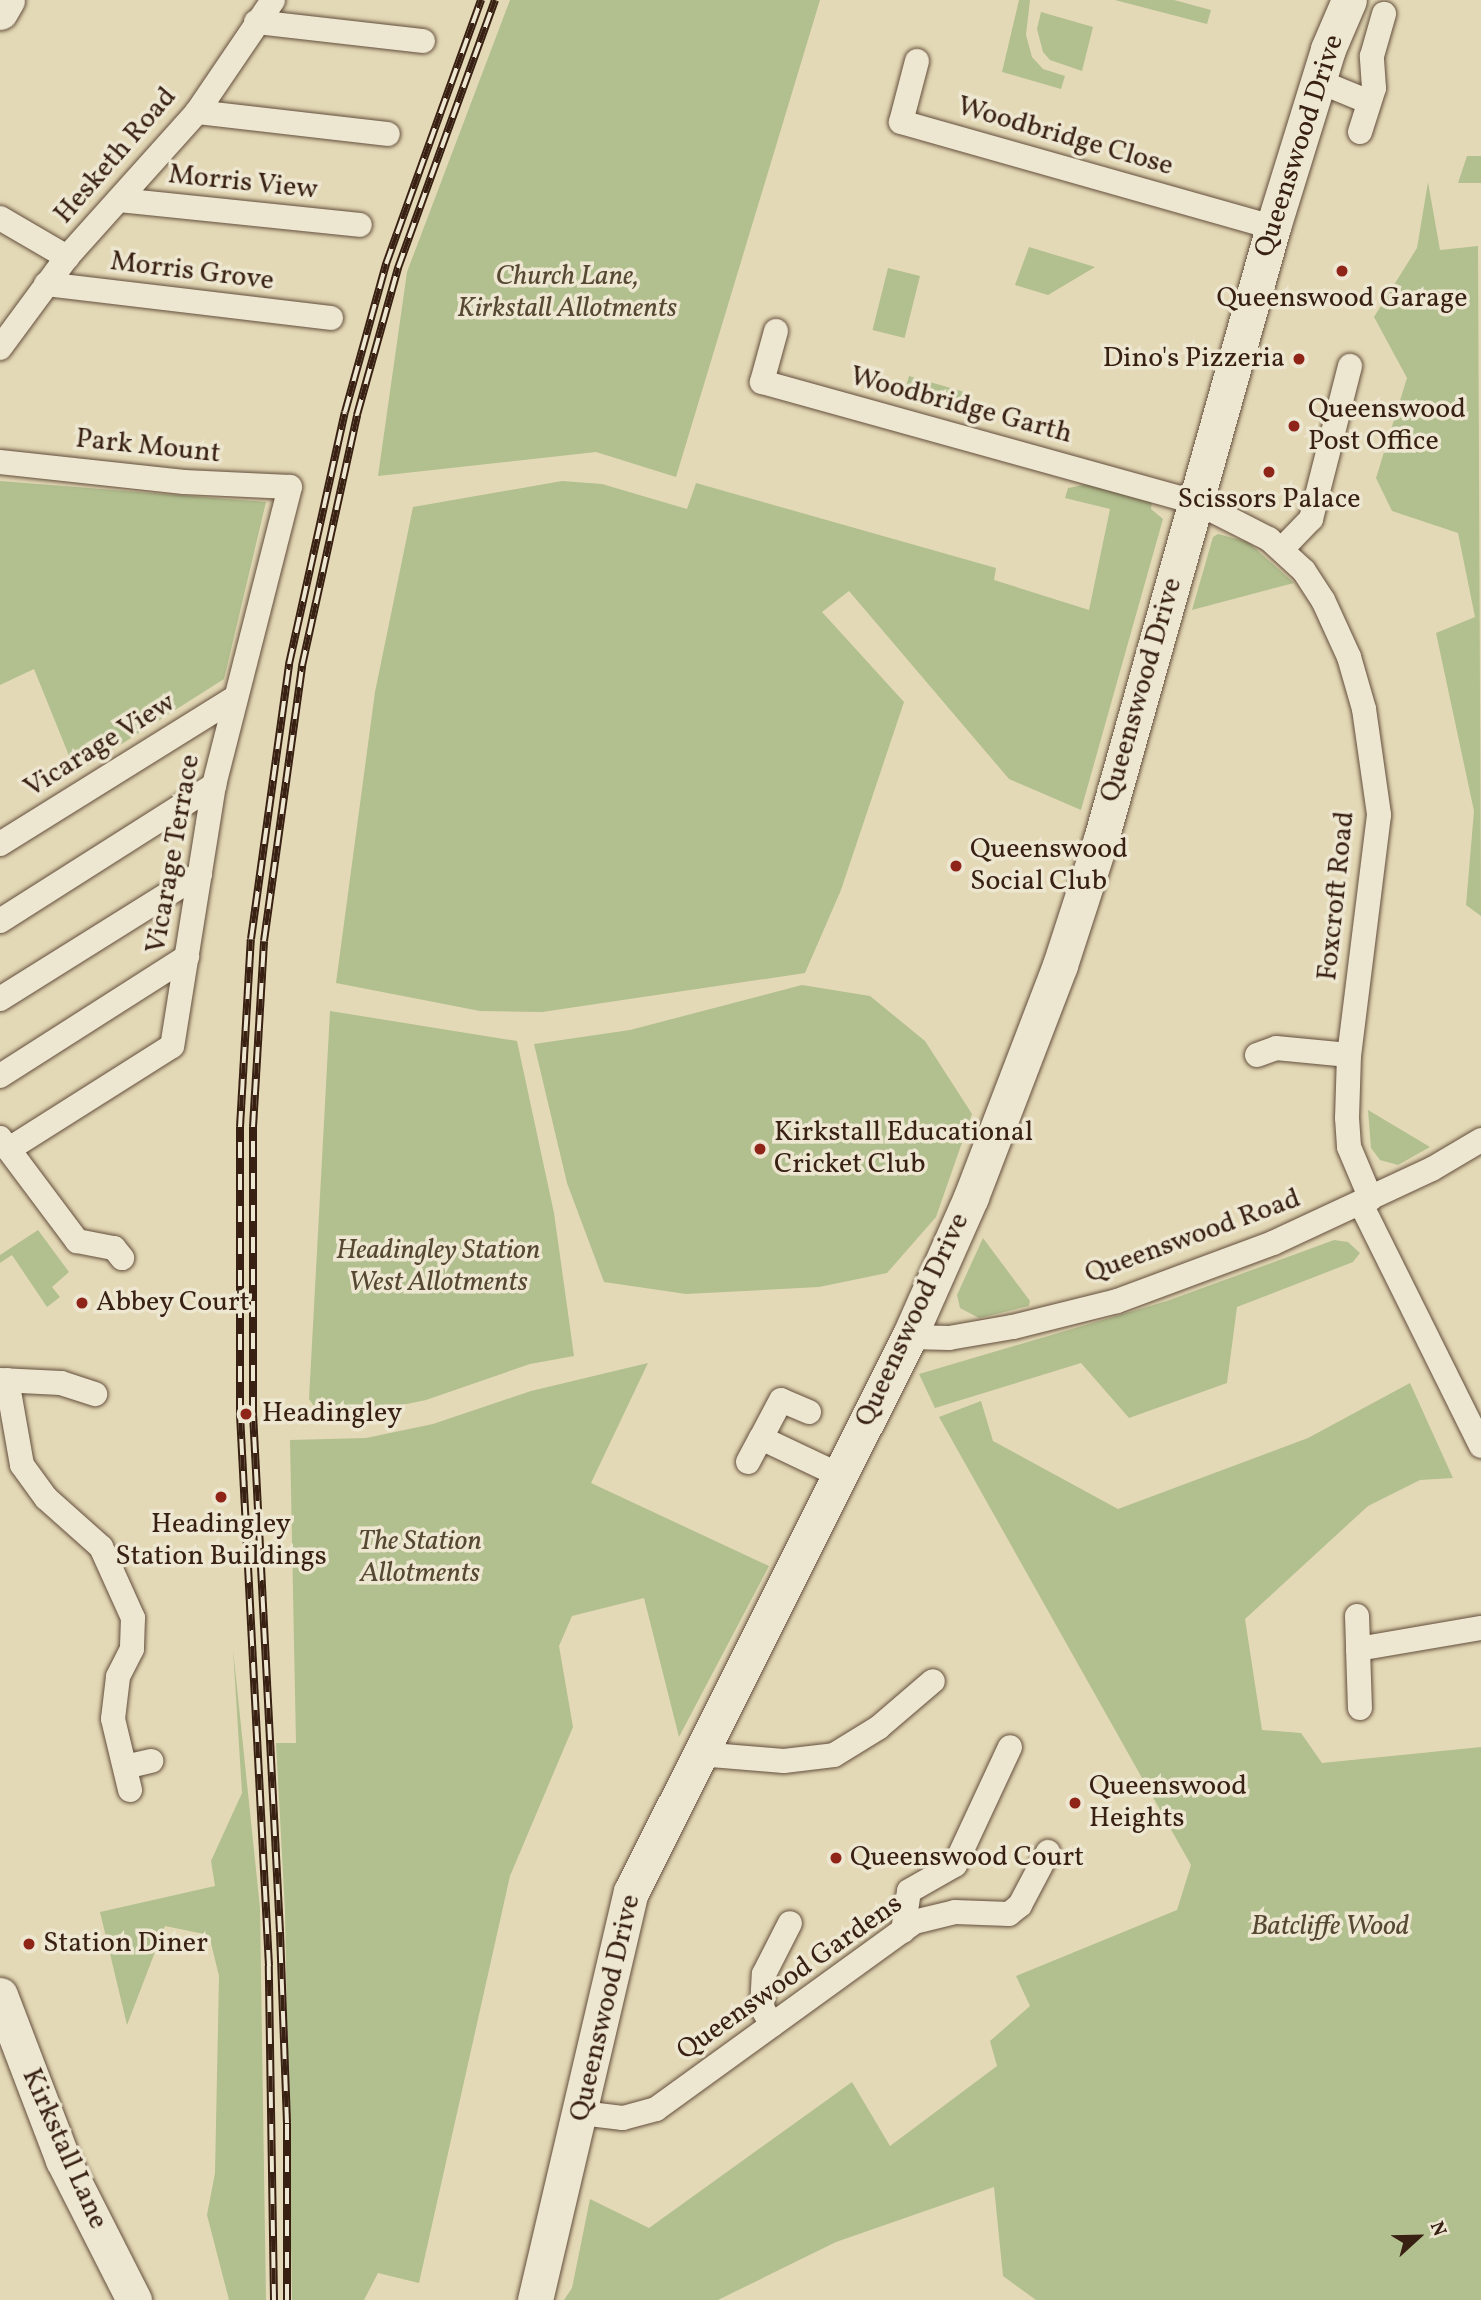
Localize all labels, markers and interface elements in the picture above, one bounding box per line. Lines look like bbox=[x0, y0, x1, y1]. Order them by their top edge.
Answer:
street label: Queenswood Drive bbox=[1248, 31, 1352, 261]
street label: Hesketh Road bbox=[48, 81, 184, 231]
street label: Woodbridge Close bbox=[953, 90, 1177, 184]
street label: Morris View bbox=[166, 158, 320, 208]
street label: Morris Grove bbox=[108, 245, 276, 299]
park label: Church Lane, Kirkstall Allotments bbox=[457, 260, 677, 326]
marker: Queenswood Garage bbox=[1334, 263, 1350, 279]
place label: Queenswood Garage bbox=[1216, 282, 1468, 316]
place label: Dino's Pizzeria bbox=[1103, 342, 1285, 376]
marker: Dino's Pizzeria bbox=[1291, 351, 1307, 367]
street label: Woodbridge Garth bbox=[846, 360, 1076, 452]
place label: Queenswood Post Office bbox=[1308, 393, 1466, 459]
marker: Queenswood Post Office bbox=[1286, 418, 1302, 434]
street label: Park Mount bbox=[74, 423, 222, 471]
marker: Scissors Palace bbox=[1261, 464, 1277, 480]
place label: Scissors Palace bbox=[1178, 483, 1360, 517]
street label: Queenswood Drive bbox=[1094, 574, 1190, 806]
street label: Vicarage View bbox=[18, 686, 182, 806]
street label: Vicarage Terrace bbox=[140, 751, 208, 957]
street label: Foxcroft Road bbox=[1311, 810, 1363, 982]
place label: Queenswood Social Club bbox=[970, 833, 1128, 899]
marker: Queenswood Social Club bbox=[948, 858, 964, 874]
place label: Kirkstall Educational Cricket Club bbox=[774, 1116, 1033, 1182]
marker: Kirkstall Educational Cricket Club bbox=[752, 1141, 768, 1157]
street label: Queenswood Road bbox=[1081, 1182, 1305, 1292]
street label: Queenswood Drive bbox=[849, 1208, 977, 1432]
park label: Headingley Station West Allotments bbox=[336, 1234, 540, 1300]
place label: Abbey Court bbox=[96, 1286, 250, 1320]
marker: Abbey Court bbox=[74, 1295, 90, 1311]
place label: Headingley bbox=[262, 1397, 402, 1431]
marker: Headingley bbox=[236, 1404, 256, 1424]
marker: Headingley Station Buildings bbox=[213, 1489, 229, 1505]
place label: Headingley Station Buildings bbox=[115, 1508, 327, 1574]
park label: The Station Allotments bbox=[358, 1525, 482, 1591]
place label: Queenswood Heights bbox=[1089, 1770, 1247, 1836]
marker: Queenswood Heights bbox=[1067, 1795, 1083, 1811]
place label: Queenswood Court bbox=[850, 1841, 1084, 1875]
marker: Queenswood Court bbox=[828, 1850, 844, 1866]
street label: Queenswood Gardens bbox=[671, 1888, 909, 2068]
street label: Queenswood Drive bbox=[564, 1891, 648, 2125]
park label: Batcliffe Wood bbox=[1251, 1910, 1409, 1944]
place label: Station Diner bbox=[43, 1927, 208, 1961]
marker: Station Diner bbox=[21, 1936, 37, 1952]
street label: Kirkstall Lane bbox=[14, 2064, 114, 2234]
north arrow bbox=[1383, 2202, 1453, 2272]
text: N bbox=[1423, 2218, 1452, 2240]

